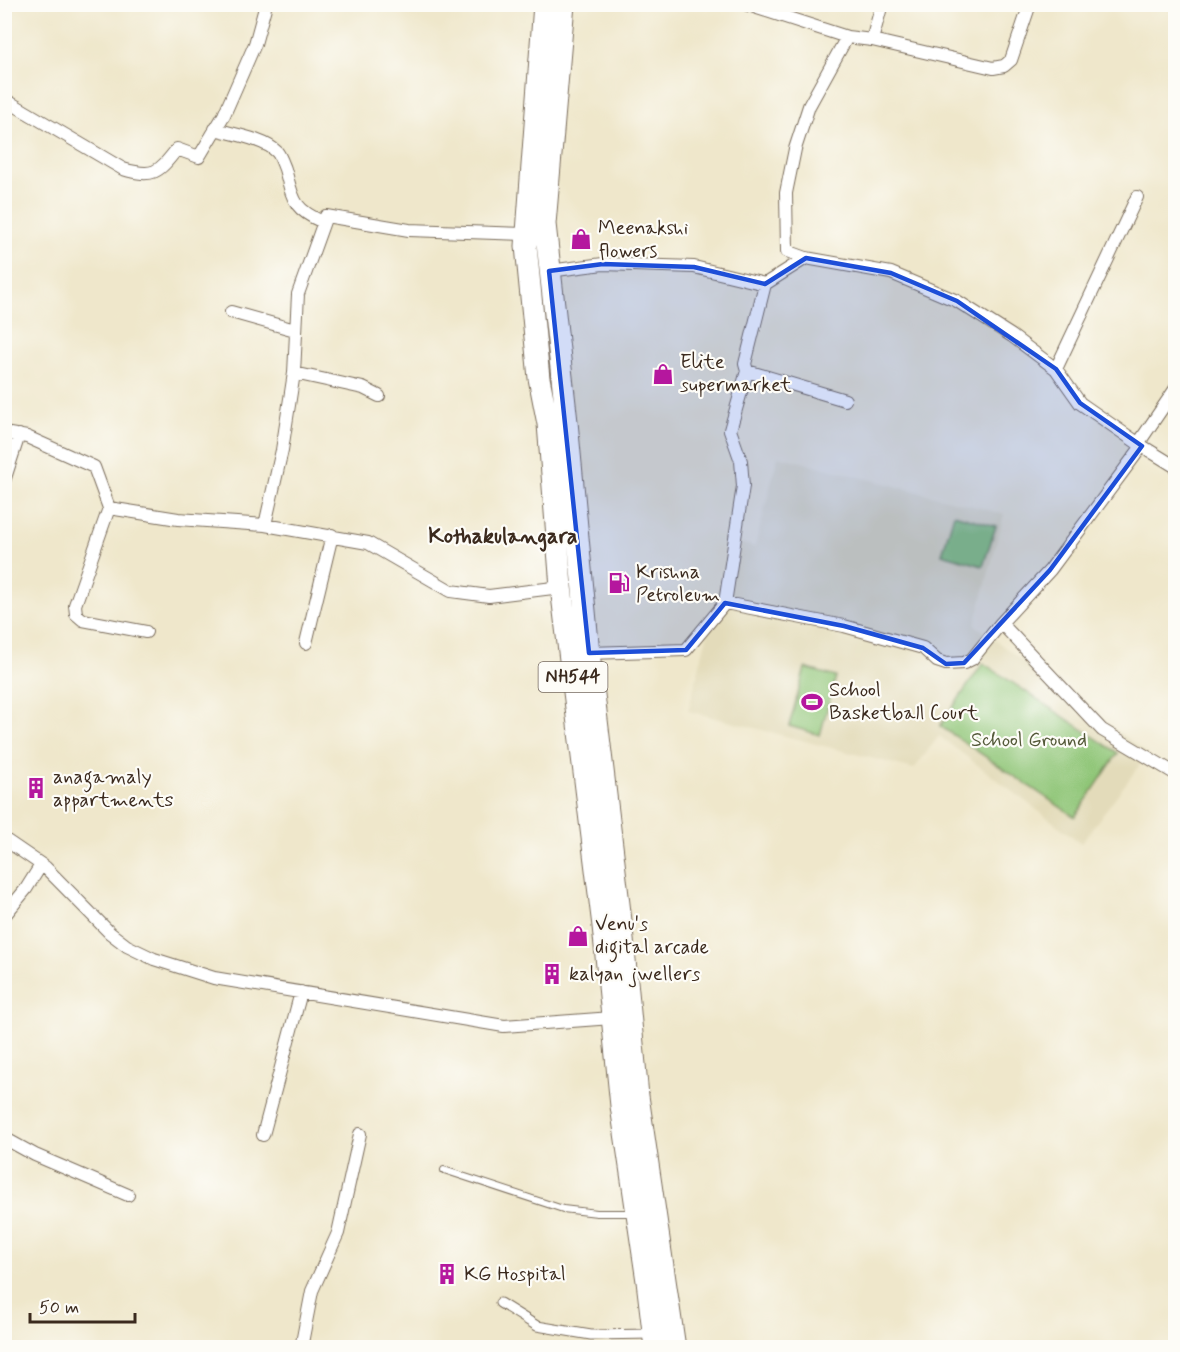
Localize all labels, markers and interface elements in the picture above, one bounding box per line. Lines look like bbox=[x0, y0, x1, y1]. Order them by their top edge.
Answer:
place label: Meenakshi flowers bbox=[598, 215, 688, 265]
shop icon: Meenakshi flowers bbox=[569, 227, 593, 251]
place label: Elite supermarket bbox=[680, 349, 792, 399]
shop icon: Elite supermarket bbox=[651, 362, 675, 386]
district label: Kothakulangara bbox=[428, 523, 578, 552]
place label: Krishna Petroleum bbox=[636, 559, 720, 609]
fuel station icon: Krishna Petroleum bbox=[607, 571, 631, 595]
road number: NH544 bbox=[538, 662, 608, 692]
place label: School Basketball Court bbox=[829, 677, 979, 727]
sports icon: School Basketball Court bbox=[800, 690, 824, 714]
park label: School Ground bbox=[971, 727, 1087, 754]
place label: anagamaly appartments bbox=[53, 764, 173, 814]
building icon: anagamaly appartments bbox=[24, 776, 48, 800]
place label: Venu's digital arcade bbox=[595, 911, 709, 963]
shop icon: Venu's digital arcade bbox=[566, 924, 590, 948]
place label: kalyan jwellers bbox=[569, 961, 700, 988]
building icon: kalyan jwellers bbox=[540, 962, 564, 986]
place label: KG Hospital bbox=[464, 1261, 566, 1288]
building icon: KG Hospital bbox=[435, 1262, 459, 1286]
scale bar bbox=[30, 1286, 135, 1324]
text: 50 m bbox=[39, 1296, 79, 1320]

